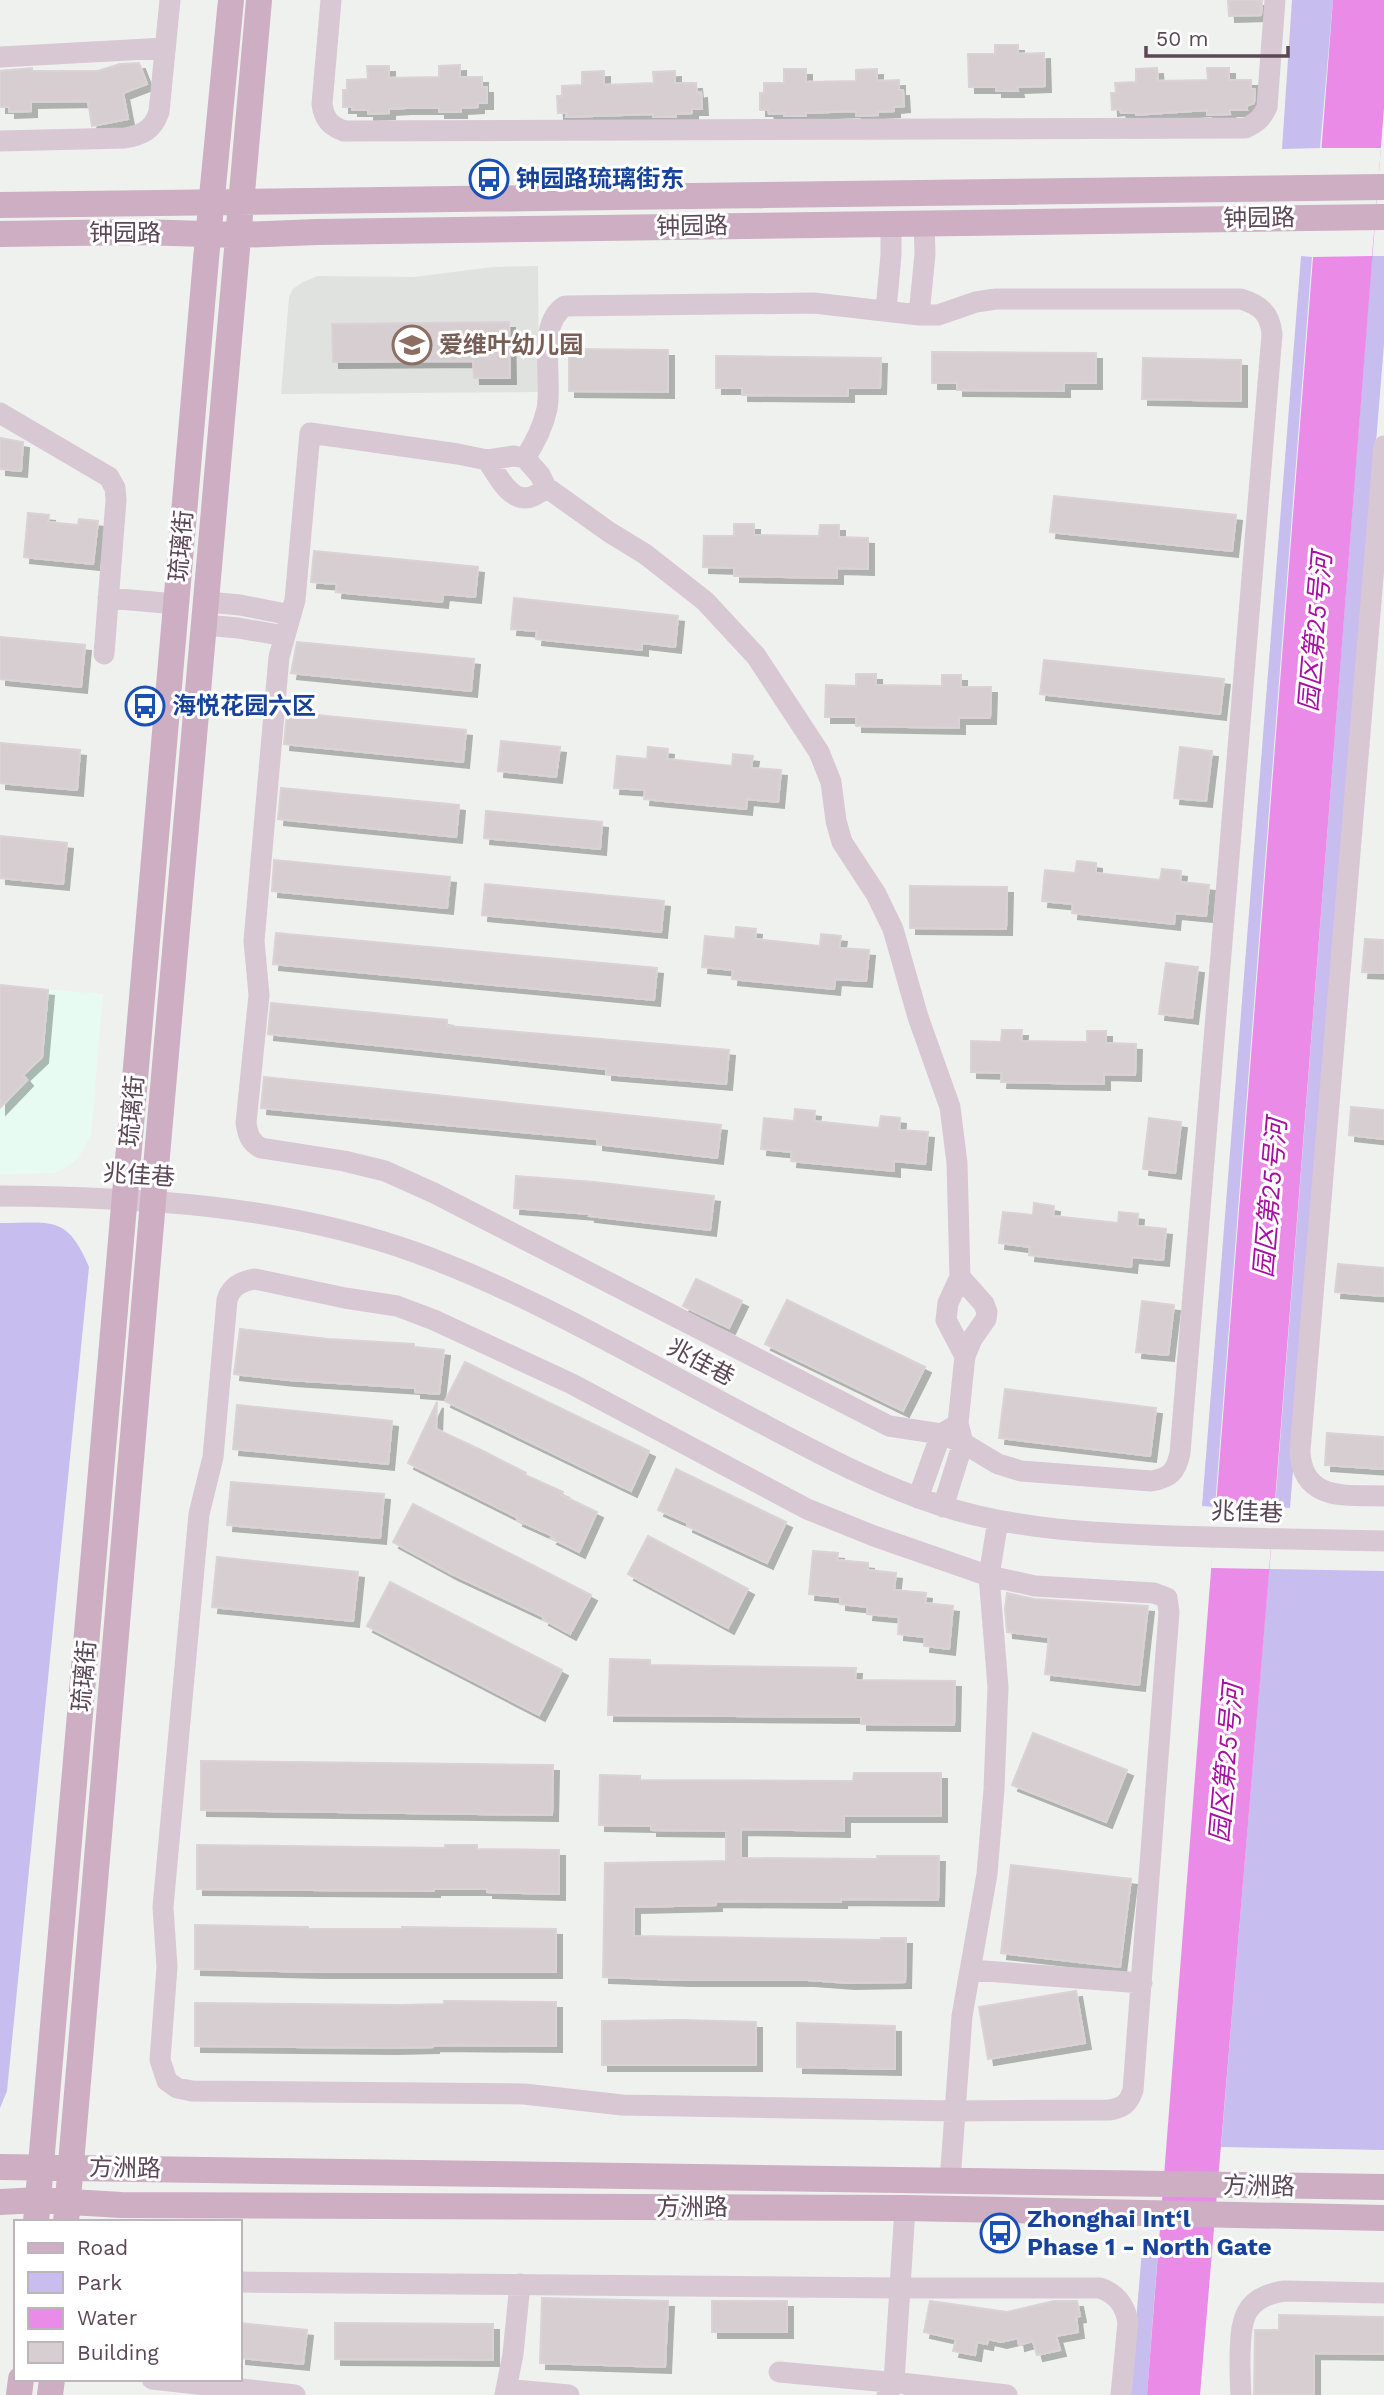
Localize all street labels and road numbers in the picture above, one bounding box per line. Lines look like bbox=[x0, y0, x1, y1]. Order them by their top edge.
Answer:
street label: 钟园路 bbox=[1223, 203, 1295, 233]
street label: 钟园路 bbox=[656, 211, 728, 241]
street label: 钟园路 bbox=[89, 219, 161, 247]
street label: 琉璃街 bbox=[164, 509, 198, 583]
street label: 琉璃街 bbox=[115, 1074, 149, 1148]
street label: 兆佳巷 bbox=[102, 1159, 176, 1191]
street label: 兆佳巷 bbox=[663, 1333, 739, 1391]
street label: 兆佳巷 bbox=[1211, 1497, 1283, 1527]
street label: 琉璃街 bbox=[67, 1639, 101, 1713]
street label: 方洲路 bbox=[89, 2153, 161, 2183]
street label: 方洲路 bbox=[1223, 2171, 1295, 2201]
street label: 方洲路 bbox=[656, 2193, 728, 2221]

